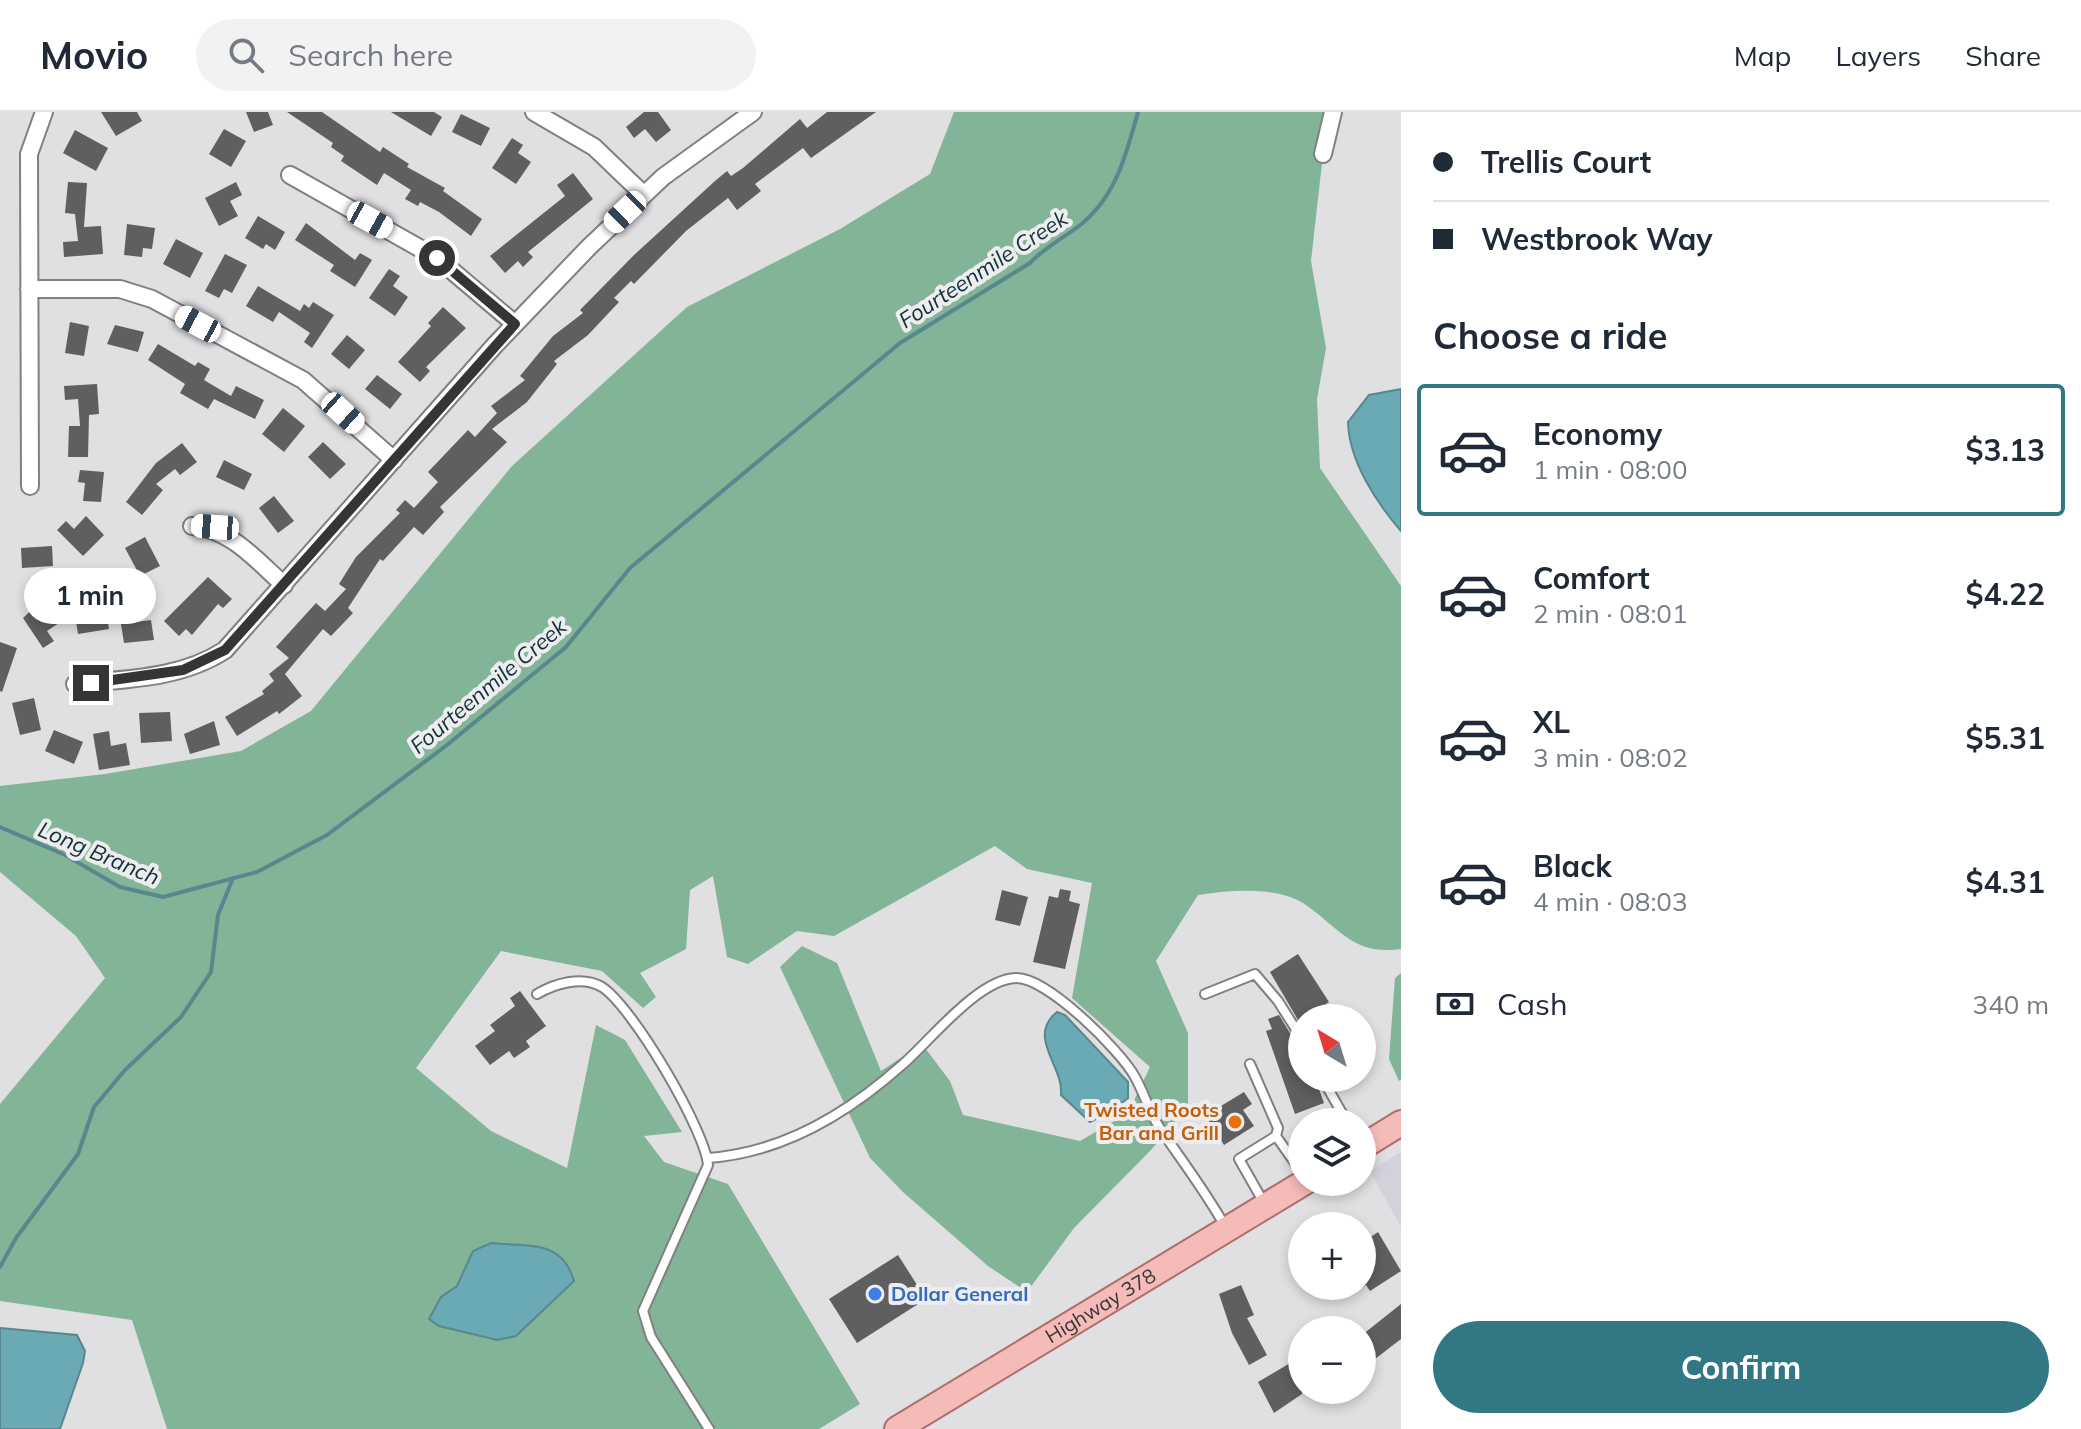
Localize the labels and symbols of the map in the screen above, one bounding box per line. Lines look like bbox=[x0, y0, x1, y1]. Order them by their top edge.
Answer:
car bbox=[599, 187, 651, 237]
car bbox=[343, 198, 397, 242]
water label: Fourteenmile Creek bbox=[893, 204, 1073, 334]
route start bbox=[419, 240, 455, 276]
car bbox=[171, 302, 225, 346]
car bbox=[317, 388, 369, 438]
car bbox=[190, 513, 240, 541]
callout: 1 min bbox=[25, 567, 157, 623]
water label: Fourteenmile Creek bbox=[404, 612, 573, 760]
route end bbox=[73, 665, 109, 701]
water label: Long Branch bbox=[34, 815, 164, 891]
north arrow bbox=[1288, 1004, 1376, 1092]
place label: Twisted Roots Bar and Grill bbox=[1084, 1097, 1219, 1145]
marker: Twisted Roots Bar and Grill bbox=[1226, 1113, 1244, 1131]
street label: Highway 378 bbox=[1041, 1262, 1160, 1348]
place label: Dollar General bbox=[891, 1281, 1028, 1306]
marker: Dollar General bbox=[866, 1285, 884, 1303]

